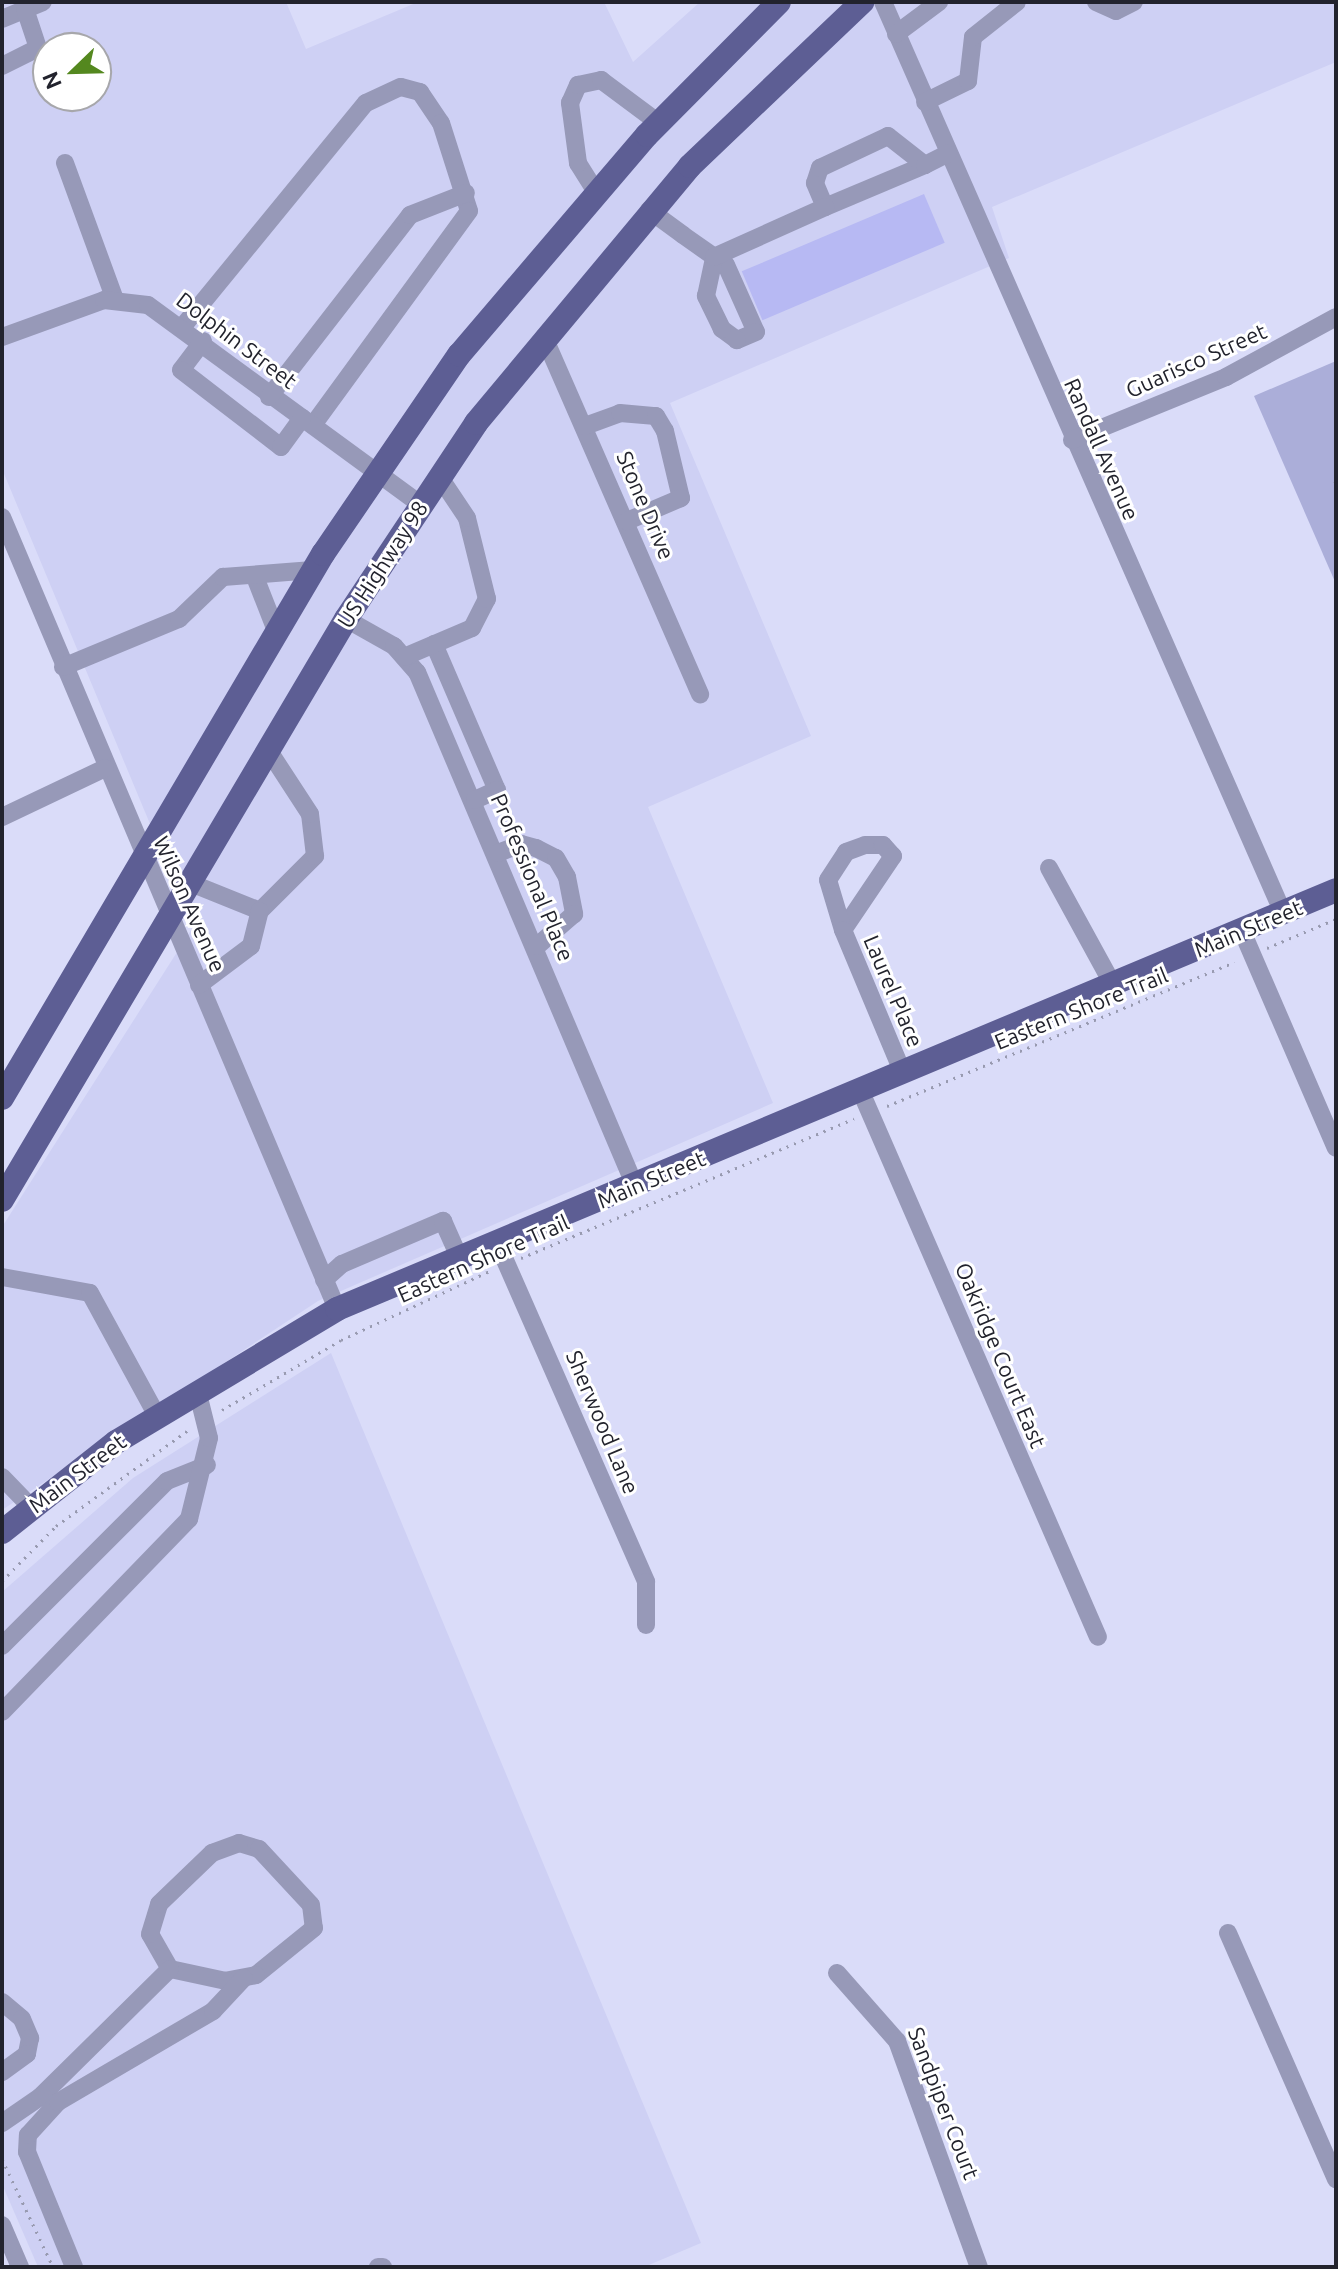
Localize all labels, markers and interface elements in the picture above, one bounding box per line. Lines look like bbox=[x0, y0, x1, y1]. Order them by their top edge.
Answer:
north arrow bbox=[32, 32, 112, 112]
text: N bbox=[37, 68, 66, 93]
street label: Dolphin Street bbox=[172, 286, 302, 394]
street label: Guarisco Street bbox=[1122, 317, 1270, 403]
street label: Randall Avenue bbox=[1059, 374, 1145, 524]
street label: Stone Drive bbox=[611, 447, 681, 563]
street label: US Highway 98 bbox=[331, 495, 433, 633]
street label: Professional Place bbox=[486, 789, 580, 965]
street label: Wilson Avenue bbox=[148, 832, 232, 976]
street label: Main Street bbox=[1190, 893, 1306, 963]
street label: Laurel Place bbox=[859, 931, 929, 1051]
street label: Eastern Shore Trail bbox=[991, 961, 1171, 1055]
street label: Main Street bbox=[593, 1144, 709, 1214]
street label: Eastern Shore Trail bbox=[393, 1208, 573, 1308]
street label: Oakridge Court East bbox=[950, 1258, 1052, 1452]
street label: Sherwood Lane bbox=[561, 1346, 645, 1498]
street label: Main Street bbox=[23, 1428, 131, 1518]
street label: Sandpiper Court bbox=[903, 2023, 985, 2183]

